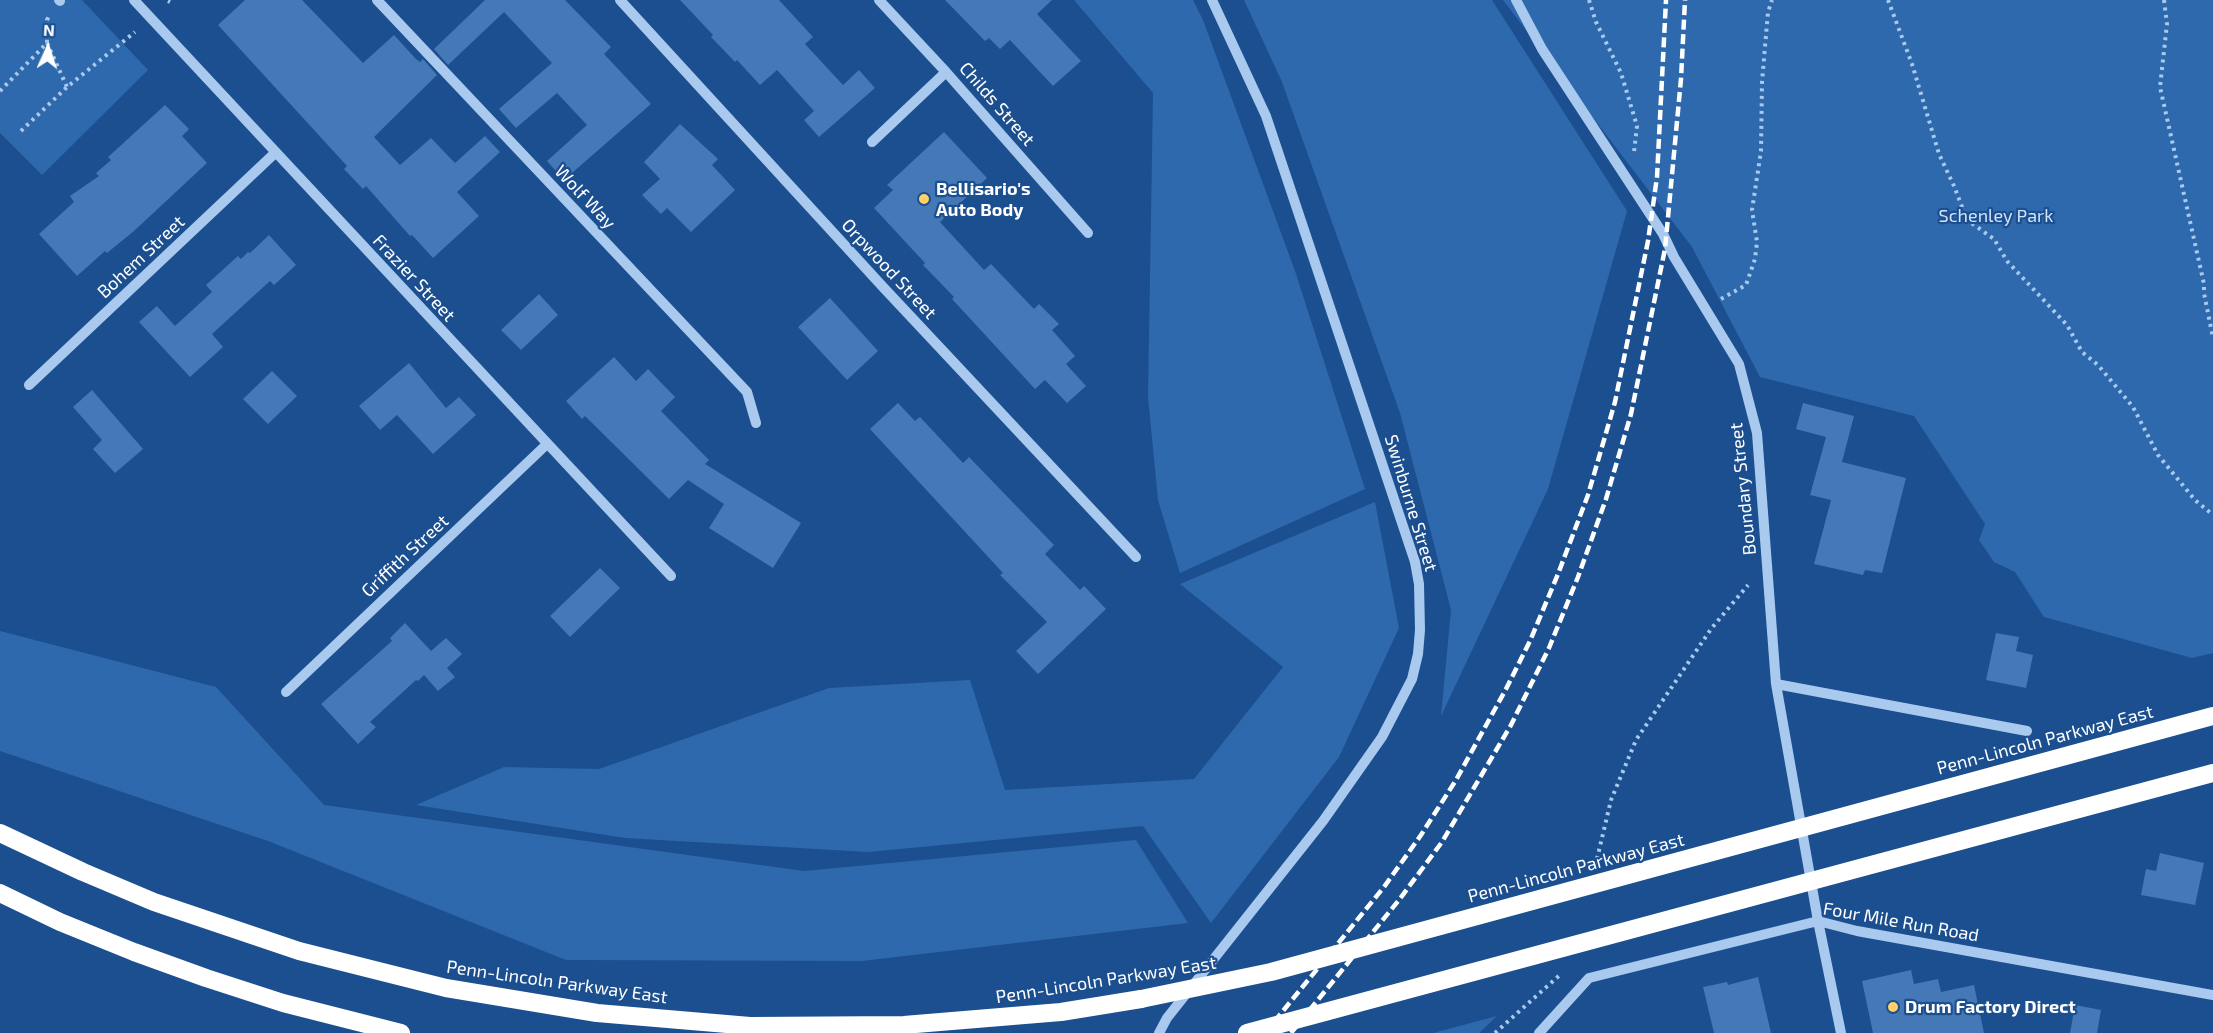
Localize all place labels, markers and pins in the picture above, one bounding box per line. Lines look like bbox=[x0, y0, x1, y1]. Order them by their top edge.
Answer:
place label: Bellisario's Auto Body bbox=[936, 178, 1031, 220]
marker: Bellisario's Auto Body bbox=[917, 192, 931, 206]
place label: Drum Factory Direct bbox=[1905, 996, 2076, 1018]
marker: Drum Factory Direct bbox=[1886, 1000, 1900, 1014]

